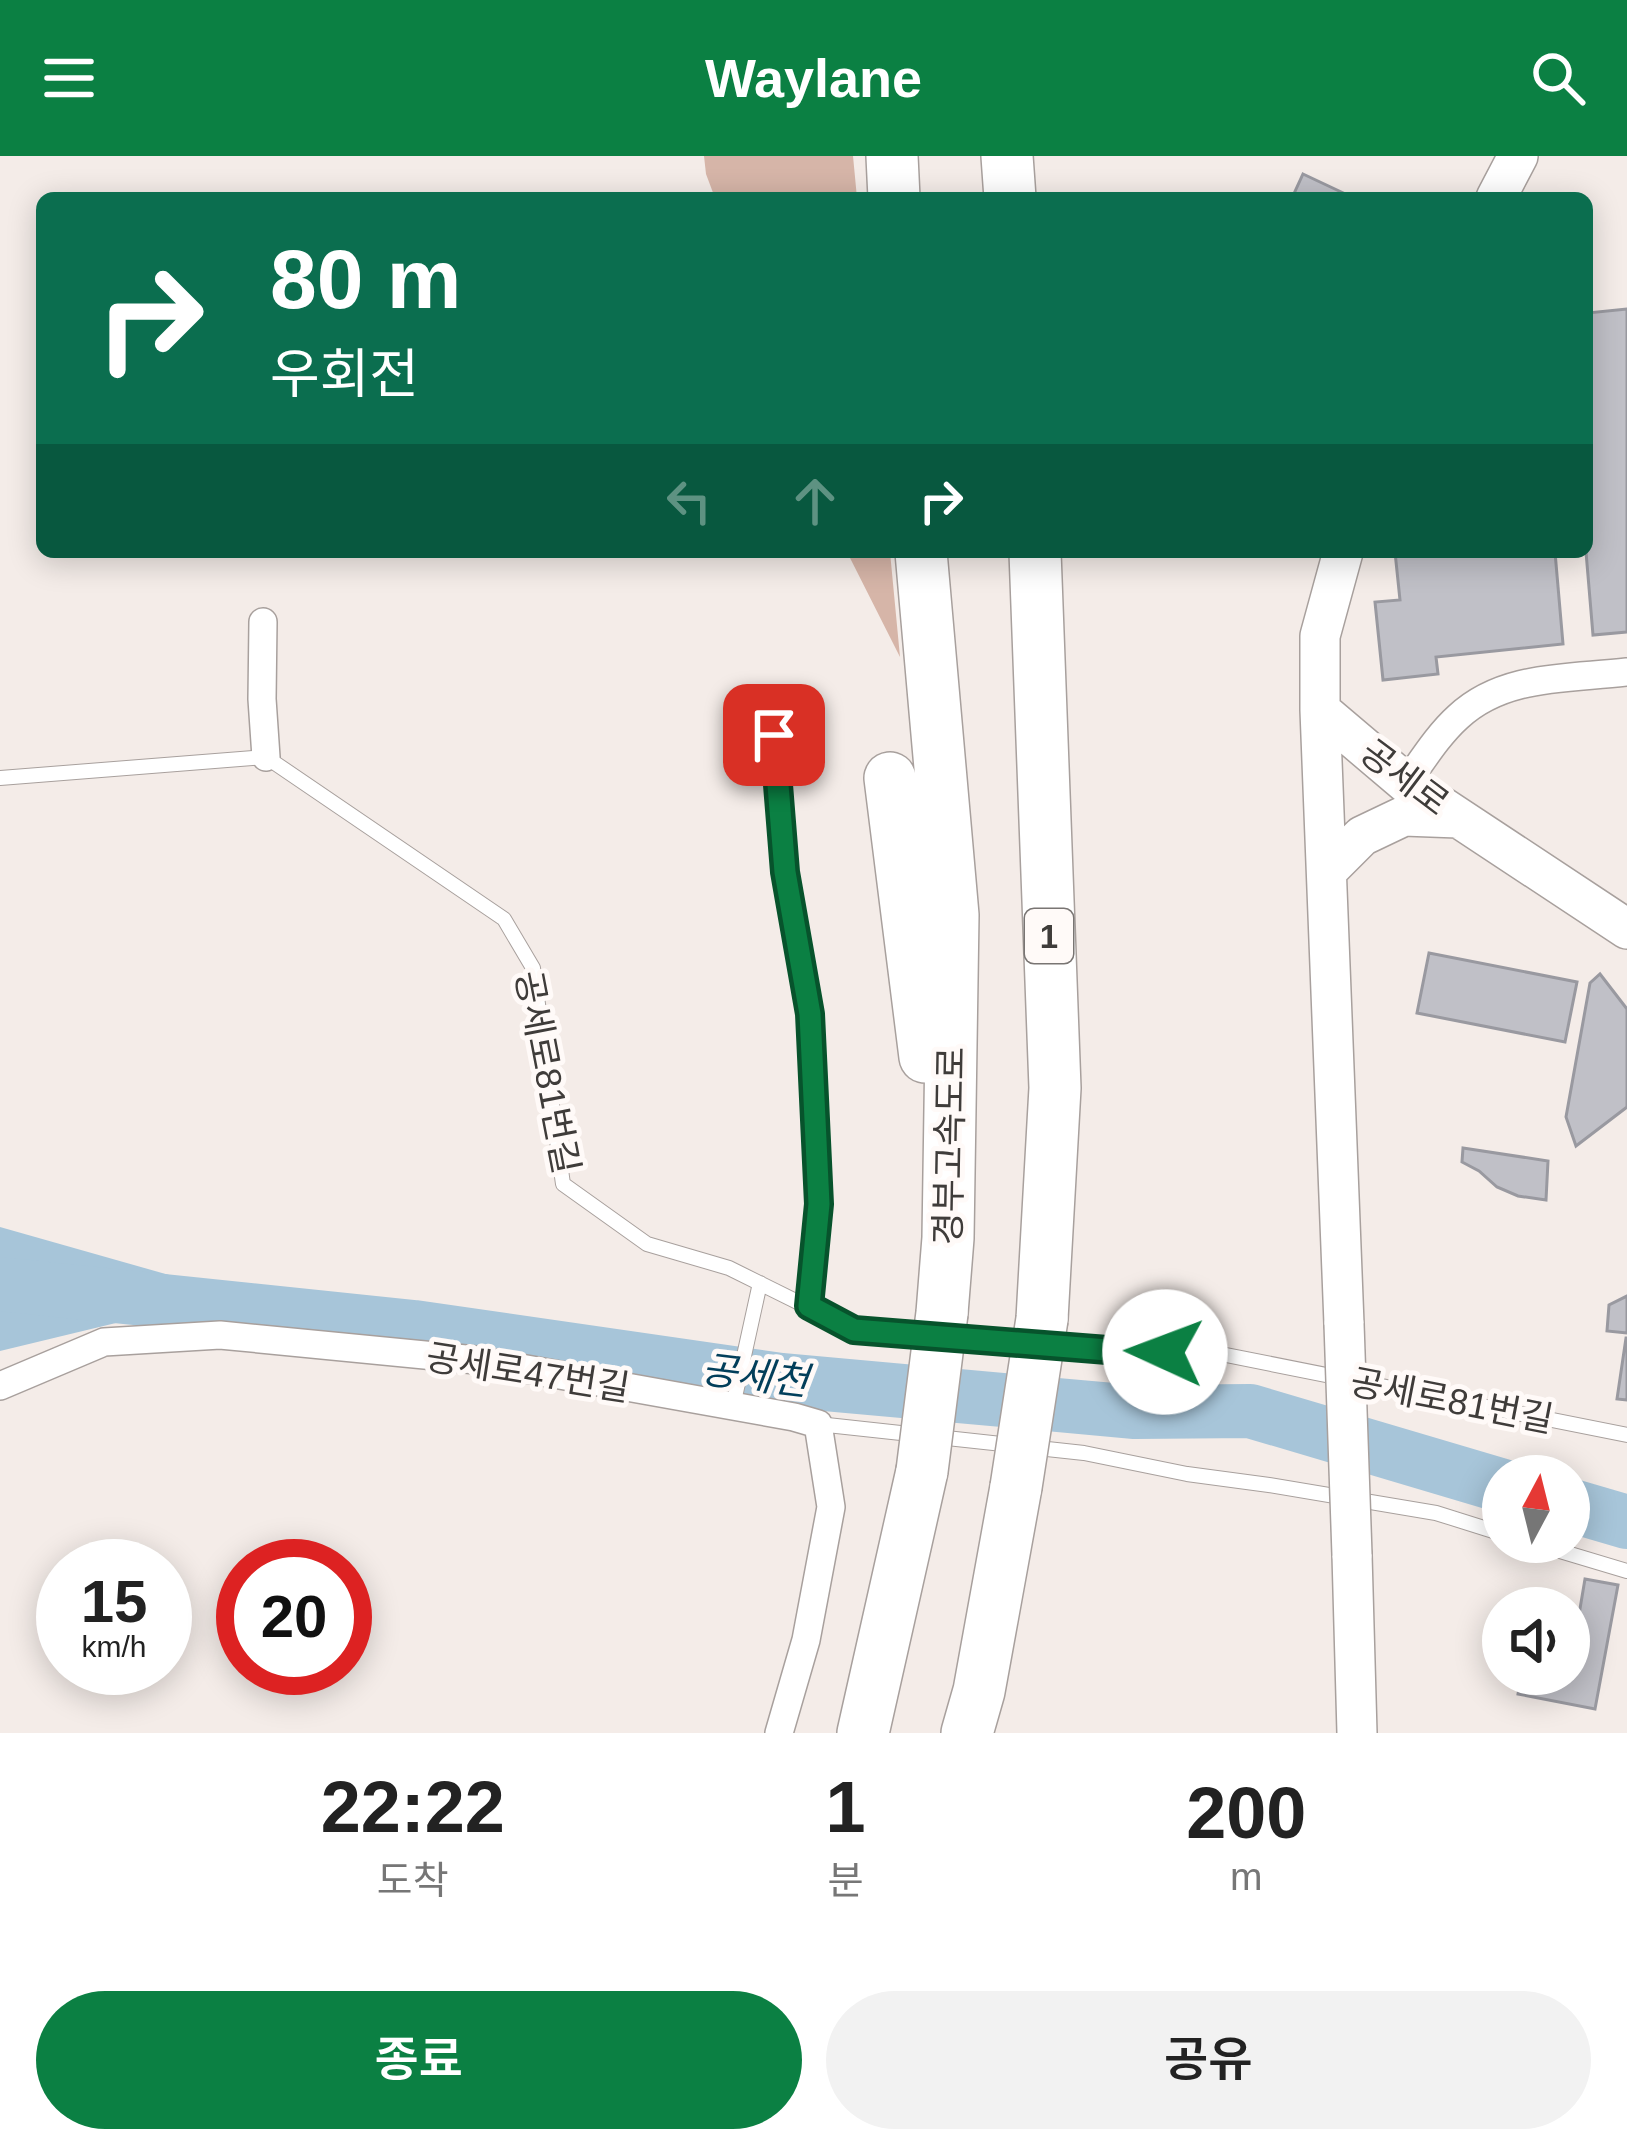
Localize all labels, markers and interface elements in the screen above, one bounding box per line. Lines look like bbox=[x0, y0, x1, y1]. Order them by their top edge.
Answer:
icon: menu bbox=[36, 45, 102, 111]
icon: search bbox=[1525, 45, 1591, 111]
text: Waylane bbox=[705, 48, 922, 108]
text: 80 m bbox=[270, 232, 461, 326]
icon: right bbox=[72, 240, 228, 396]
text: 우회전 bbox=[270, 344, 419, 404]
icon: left bbox=[656, 468, 722, 534]
icon: ahead bbox=[782, 468, 848, 534]
icon: right bbox=[908, 468, 974, 534]
pin bbox=[723, 684, 825, 786]
icon: arrive bbox=[741, 702, 807, 768]
street label: 공세로 bbox=[1353, 731, 1457, 824]
road number: 1 bbox=[1025, 909, 1073, 963]
street label: 공세로81번길 bbox=[508, 967, 587, 1177]
street label: 경부고속도로 bbox=[927, 1046, 972, 1246]
position arrow bbox=[1102, 1289, 1228, 1415]
street label: 공세로47번길 bbox=[423, 1336, 633, 1409]
water label: 공세천 bbox=[699, 1348, 815, 1404]
street label: 공세로81번길 bbox=[1347, 1361, 1557, 1440]
north arrow bbox=[1482, 1455, 1590, 1563]
map controls bbox=[1482, 1455, 1590, 1695]
speed limit sign: 20 bbox=[216, 1539, 372, 1695]
text: 15 bbox=[81, 1568, 147, 1635]
button: sound bbox=[1482, 1587, 1590, 1695]
text: km/h bbox=[81, 1630, 147, 1663]
text: 22:22 bbox=[321, 1767, 505, 1847]
text: 1 bbox=[825, 1767, 866, 1847]
text: 200 bbox=[1186, 1773, 1306, 1853]
text: m bbox=[1230, 1855, 1262, 1898]
text: 도착 bbox=[377, 1859, 449, 1902]
text: 분 bbox=[828, 1859, 863, 1902]
button: 종료 bbox=[36, 1991, 802, 2129]
button: 공유 bbox=[826, 1991, 1591, 2129]

